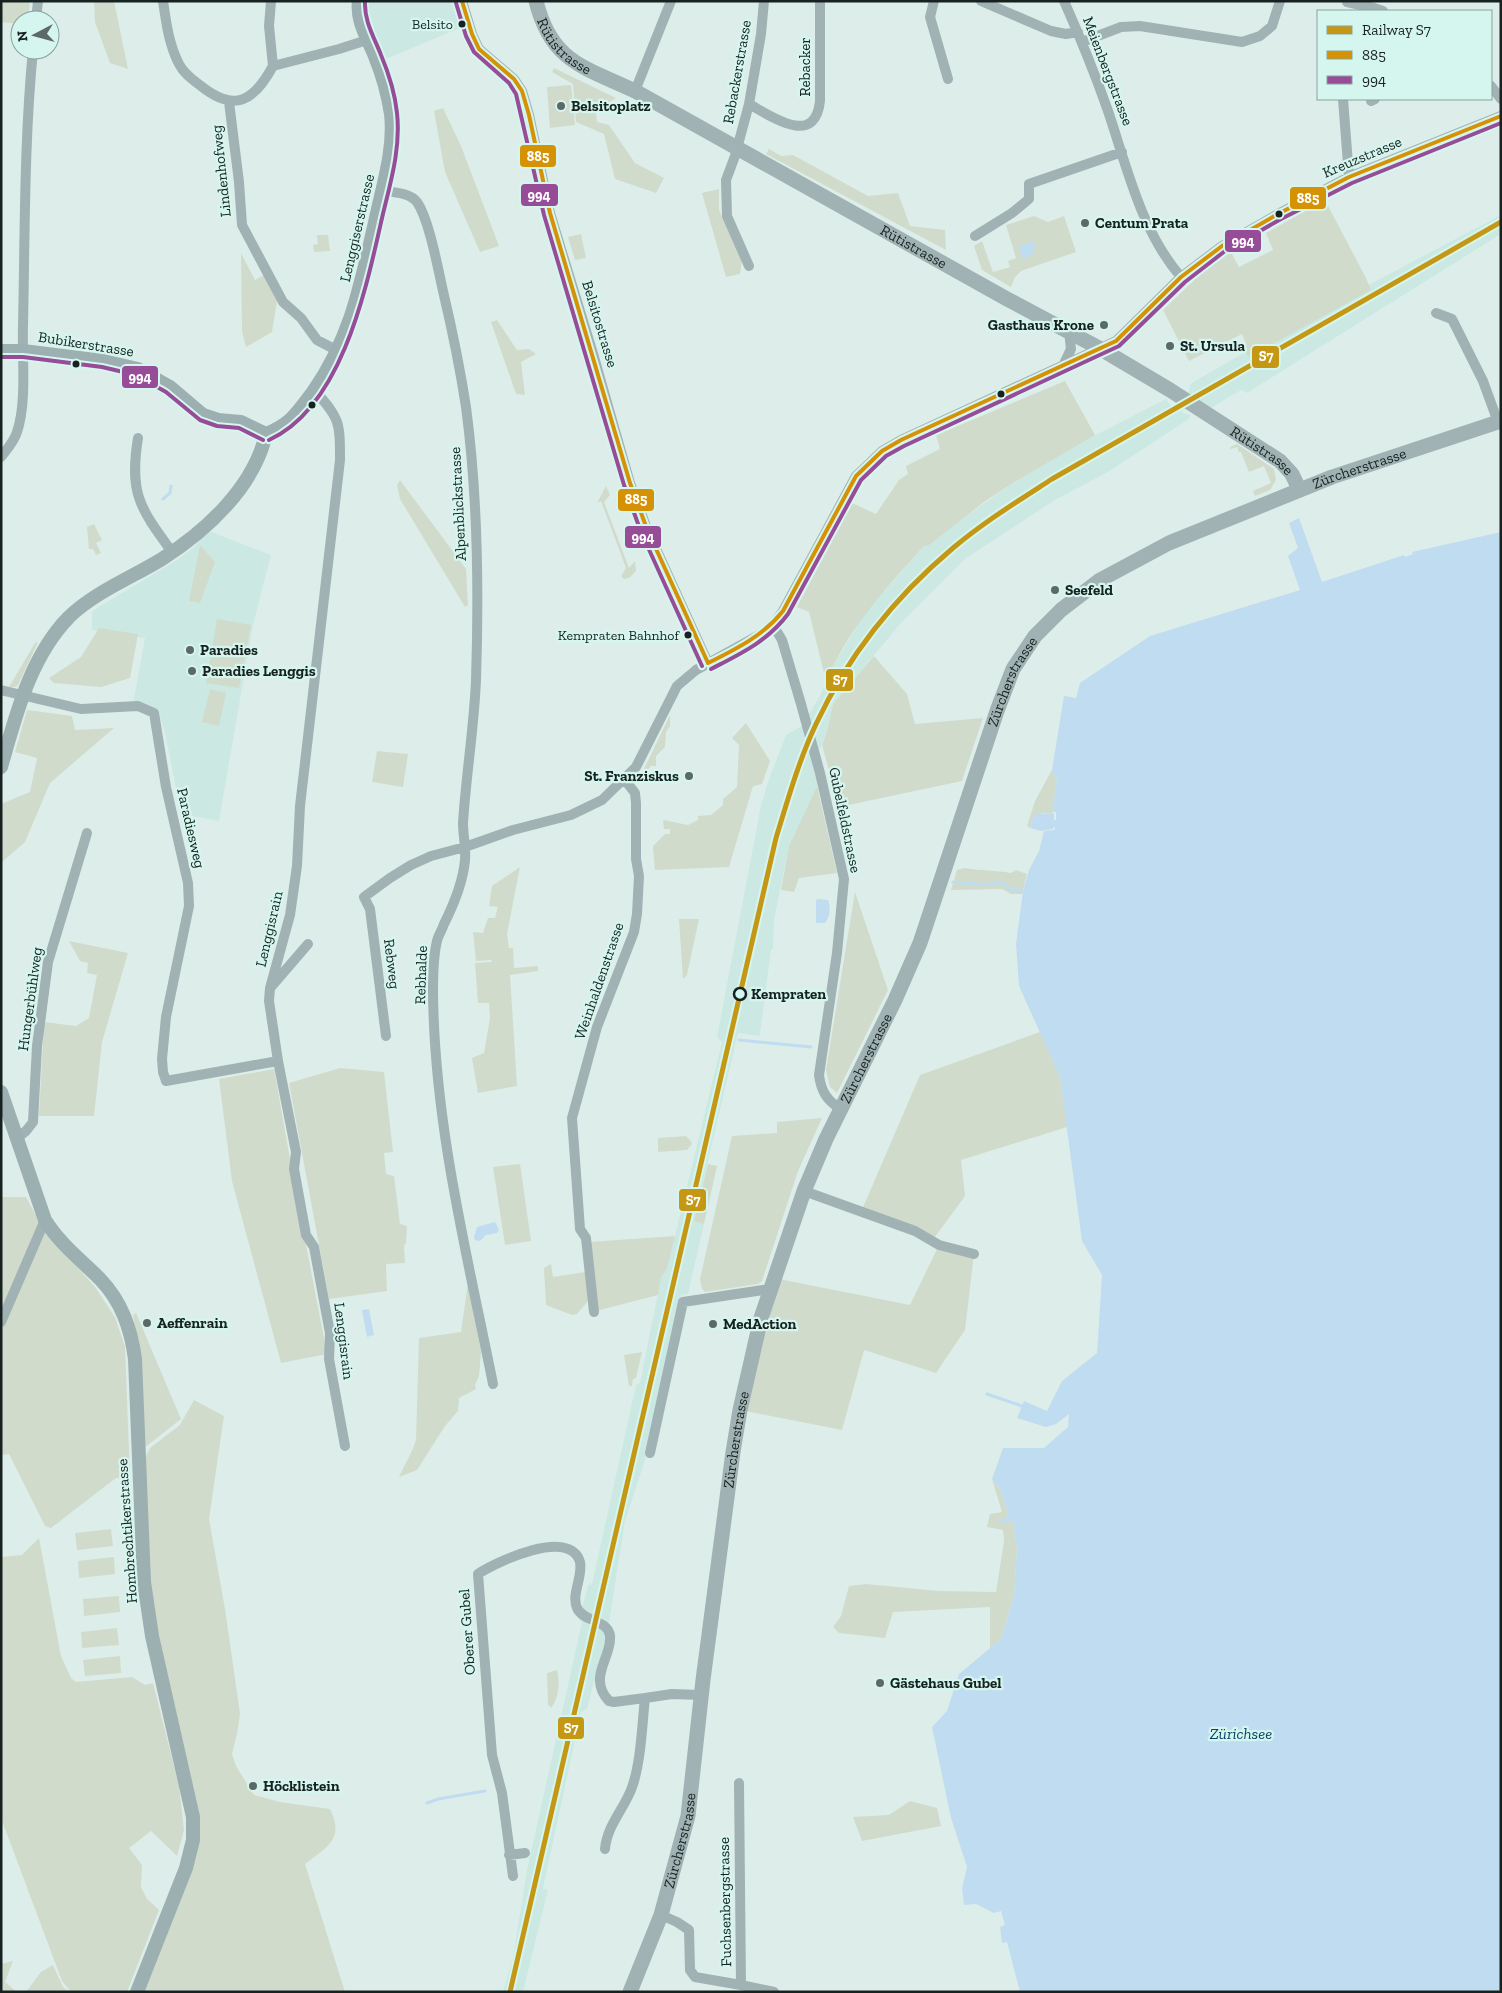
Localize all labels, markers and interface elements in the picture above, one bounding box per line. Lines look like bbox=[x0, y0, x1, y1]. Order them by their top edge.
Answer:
north arrow bbox=[10, 10, 60, 60]
legend bbox=[1317, 10, 1492, 100]
street label: Meienbergstrasse bbox=[1079, 14, 1137, 128]
street label: Rütistrasse bbox=[533, 15, 594, 79]
place label: Belsito bbox=[412, 16, 453, 33]
marker: Belsito bbox=[457, 19, 467, 29]
street label: Rebackerstrasse bbox=[719, 19, 755, 125]
text: Railway S7 bbox=[1362, 21, 1431, 39]
text: N bbox=[14, 30, 32, 42]
street label: Rebacker bbox=[796, 37, 814, 97]
text: 885 bbox=[1362, 46, 1386, 64]
text: 994 bbox=[1362, 71, 1386, 89]
place label: Belsitoplatz bbox=[571, 97, 651, 115]
marker: Belsitoplatz bbox=[555, 100, 567, 112]
street label: Lindenhofweg bbox=[207, 124, 235, 218]
street label: Kreuzstrasse bbox=[1320, 132, 1404, 182]
line badge: 885 bbox=[519, 144, 557, 168]
text: 885 bbox=[527, 148, 549, 165]
street label: Lenggiserstrasse bbox=[336, 172, 378, 284]
line badge: 994 bbox=[520, 183, 559, 207]
line badge: 885 bbox=[1289, 186, 1327, 210]
text: 994 bbox=[528, 187, 550, 204]
text: 885 bbox=[1297, 190, 1319, 207]
unlabelled marker bbox=[1274, 209, 1284, 219]
place label: Centum Prata bbox=[1095, 214, 1189, 232]
marker: Centum Prata bbox=[1079, 217, 1091, 229]
street label: Rütistrasse bbox=[877, 221, 950, 272]
line badge: 994 bbox=[1224, 229, 1262, 253]
text: 994 bbox=[1232, 233, 1254, 250]
street label: Belsitostrasse bbox=[578, 278, 622, 370]
place label: Gasthaus Krone bbox=[988, 316, 1094, 334]
marker: Gasthaus Krone bbox=[1098, 319, 1110, 331]
street label: Bubikerstrasse bbox=[37, 328, 135, 360]
place label: St. Ursula bbox=[1180, 337, 1245, 355]
marker: St. Ursula bbox=[1164, 340, 1176, 352]
line badge: S7 bbox=[1251, 345, 1280, 369]
text: S7 bbox=[1259, 348, 1273, 365]
unlabelled marker bbox=[71, 359, 81, 369]
line badge: 994 bbox=[121, 365, 159, 389]
text: 994 bbox=[129, 369, 151, 386]
unlabelled marker bbox=[996, 389, 1006, 399]
unlabelled marker bbox=[307, 400, 317, 410]
street label: Rütistrasse bbox=[1227, 422, 1297, 479]
street label: Zürcherstrasse bbox=[1310, 444, 1408, 493]
street label: Alpenblickstrasse bbox=[446, 446, 470, 562]
line badge: 885 bbox=[617, 488, 655, 512]
text: 885 bbox=[625, 491, 647, 508]
line badge: 994 bbox=[624, 525, 662, 549]
text: 994 bbox=[632, 529, 654, 546]
place label: Seefeld bbox=[1065, 581, 1113, 599]
marker: Seefeld bbox=[1049, 584, 1061, 596]
place label: Kempraten Bahnhof bbox=[558, 627, 681, 644]
marker: Kempraten Bahnhof bbox=[683, 630, 693, 640]
street label: Zürcherstrasse bbox=[984, 633, 1041, 729]
place label: Paradies bbox=[200, 641, 258, 659]
marker: Paradies bbox=[184, 644, 196, 656]
place label: Paradies Lenggis bbox=[202, 662, 316, 680]
marker: Paradies Lenggis bbox=[186, 665, 198, 677]
line badge: S7 bbox=[825, 668, 854, 692]
text: S7 bbox=[833, 672, 847, 689]
street label: Gubelfeldstrasse bbox=[825, 765, 865, 875]
place label: St. Franziskus bbox=[584, 767, 679, 785]
marker: St. Franziskus bbox=[683, 770, 695, 782]
street label: Paradiesweg bbox=[173, 786, 209, 870]
street label: Lenggisrain bbox=[252, 889, 287, 969]
street label: Weinhaldenstrasse bbox=[571, 920, 627, 1042]
street label: Rebweg bbox=[380, 938, 404, 990]
street label: Rebhalde bbox=[411, 945, 431, 1005]
street label: Hungerbühlweg bbox=[14, 946, 46, 1052]
place label: Kempraten bbox=[751, 985, 826, 1003]
marker: Kempraten bbox=[733, 987, 747, 1001]
street label: Zürcherstrasse bbox=[836, 1010, 896, 1106]
line badge: S7 bbox=[678, 1188, 707, 1212]
text: S7 bbox=[686, 1192, 700, 1209]
street label: Lenggisrain bbox=[330, 1302, 358, 1381]
place label: Aeffenrain bbox=[157, 1314, 228, 1332]
place label: MedAction bbox=[723, 1315, 797, 1333]
marker: Aeffenrain bbox=[141, 1317, 153, 1329]
marker: MedAction bbox=[707, 1318, 719, 1330]
street label: Zürcherstrasse bbox=[719, 1390, 753, 1489]
street label: Hombrechtikerstrasse bbox=[113, 1458, 141, 1604]
street label: Oberer Gubel bbox=[455, 1588, 479, 1676]
place label: Gästehaus Gubel bbox=[890, 1674, 1001, 1692]
marker: Gästehaus Gubel bbox=[874, 1677, 886, 1689]
line badge: S7 bbox=[557, 1716, 585, 1740]
text: S7 bbox=[564, 1720, 578, 1737]
water label: Zürichsee bbox=[1210, 1724, 1272, 1743]
place label: Höcklistein bbox=[263, 1777, 340, 1795]
marker: Höcklistein bbox=[247, 1780, 259, 1792]
street label: Zürcherstrasse bbox=[660, 1792, 700, 1890]
street label: Fuchsenbergstrasse bbox=[715, 1837, 735, 1967]

